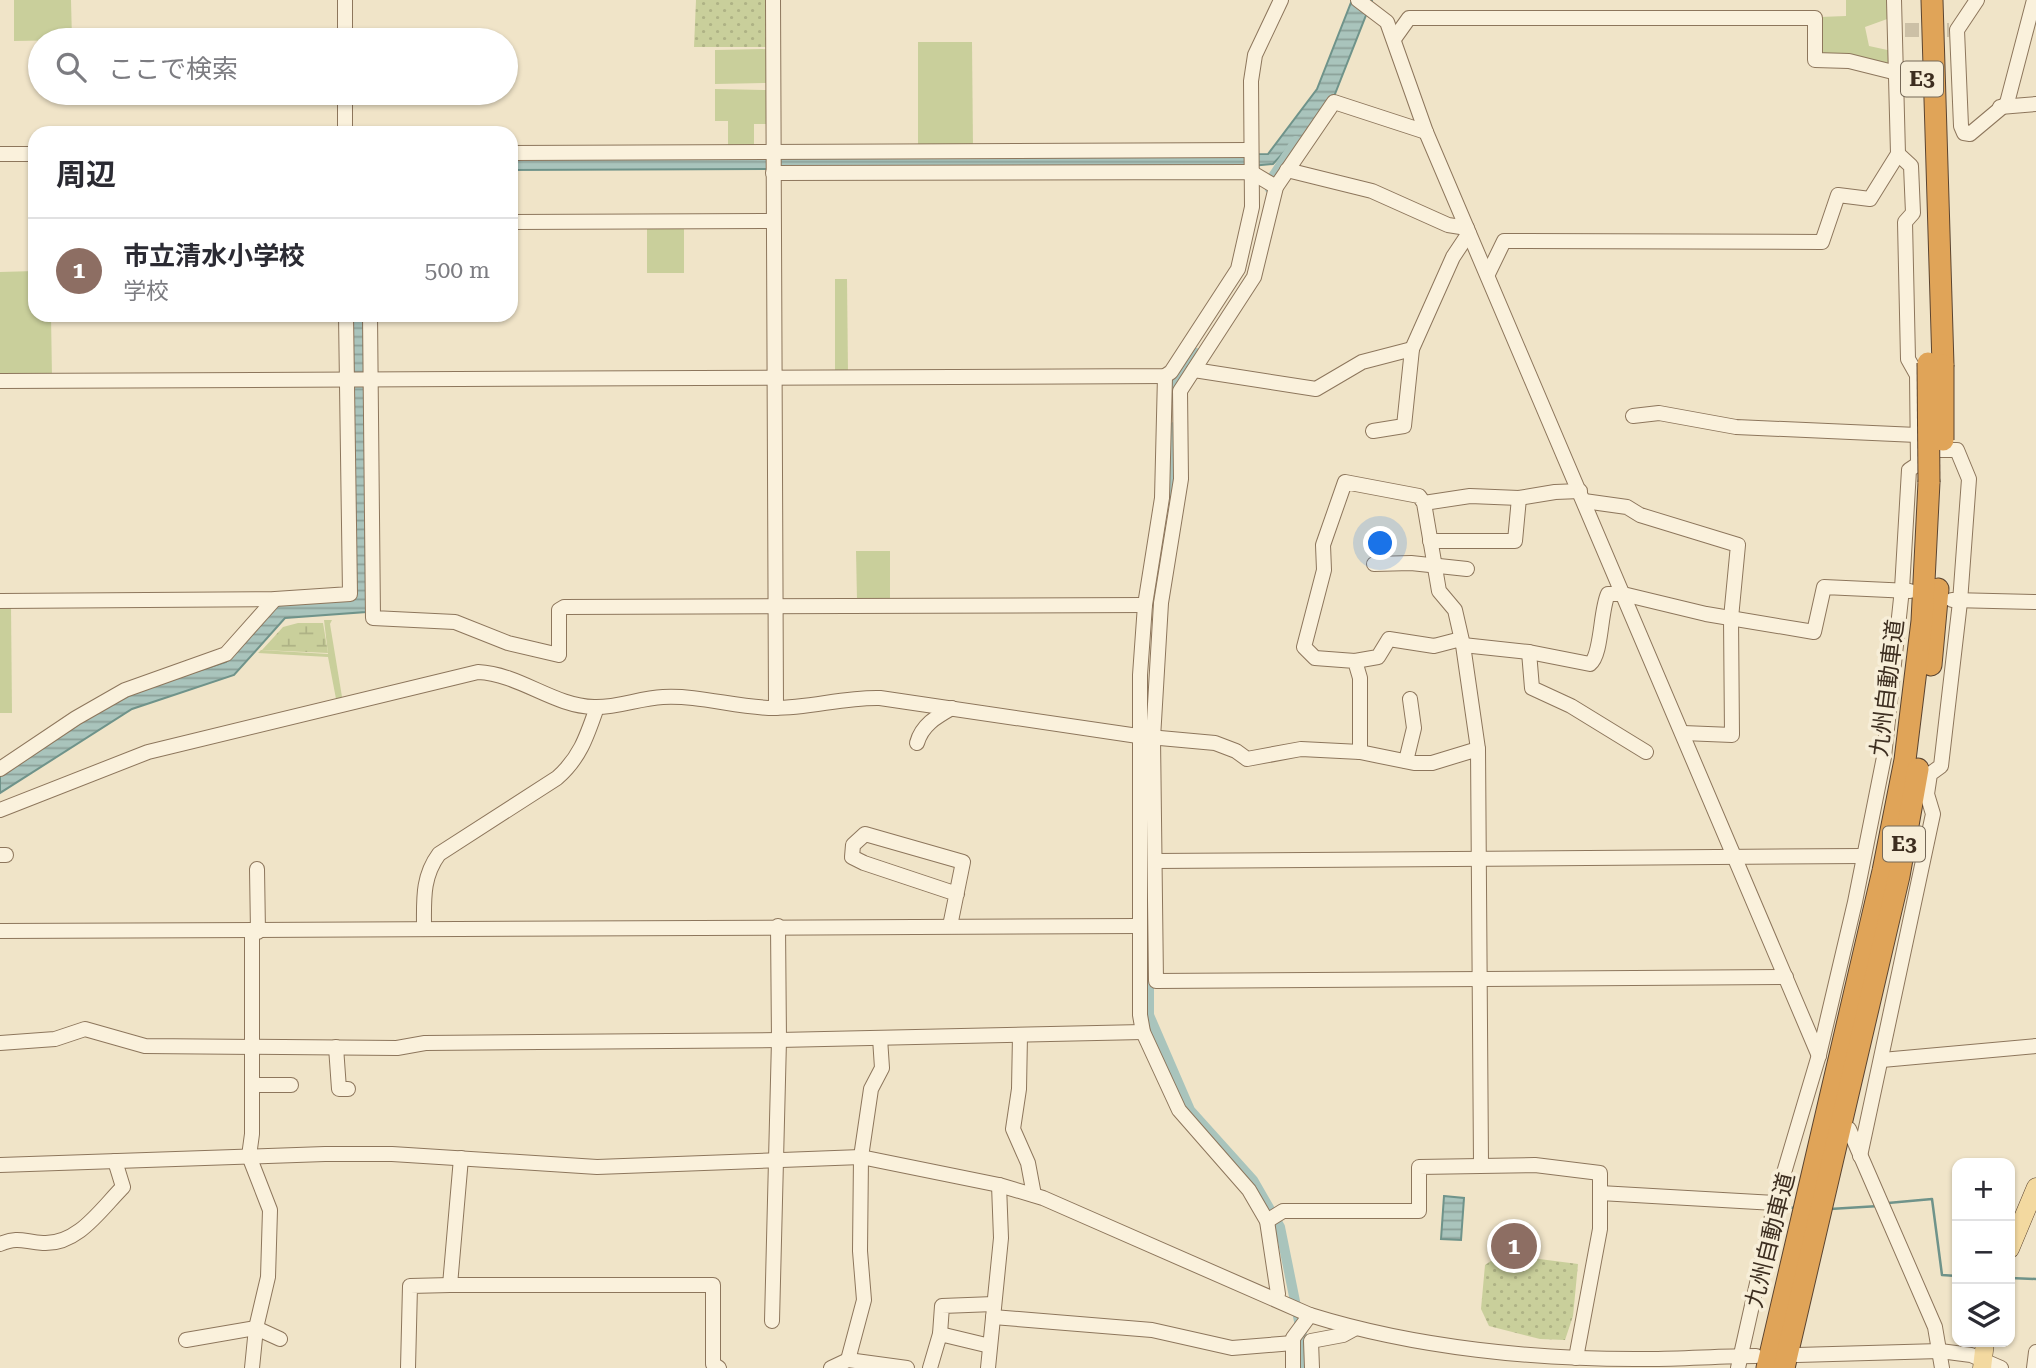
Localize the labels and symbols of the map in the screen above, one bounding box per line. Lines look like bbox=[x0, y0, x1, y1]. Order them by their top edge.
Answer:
road number: E3 bbox=[1901, 62, 1943, 96]
your location bbox=[1363, 526, 1397, 560]
street label: 九州自動車道 bbox=[1866, 618, 1909, 758]
road number: E3 bbox=[1883, 826, 1925, 862]
street label: 九州自動車道 bbox=[1741, 1170, 1800, 1310]
pin: 1 bbox=[1491, 1220, 1537, 1272]

